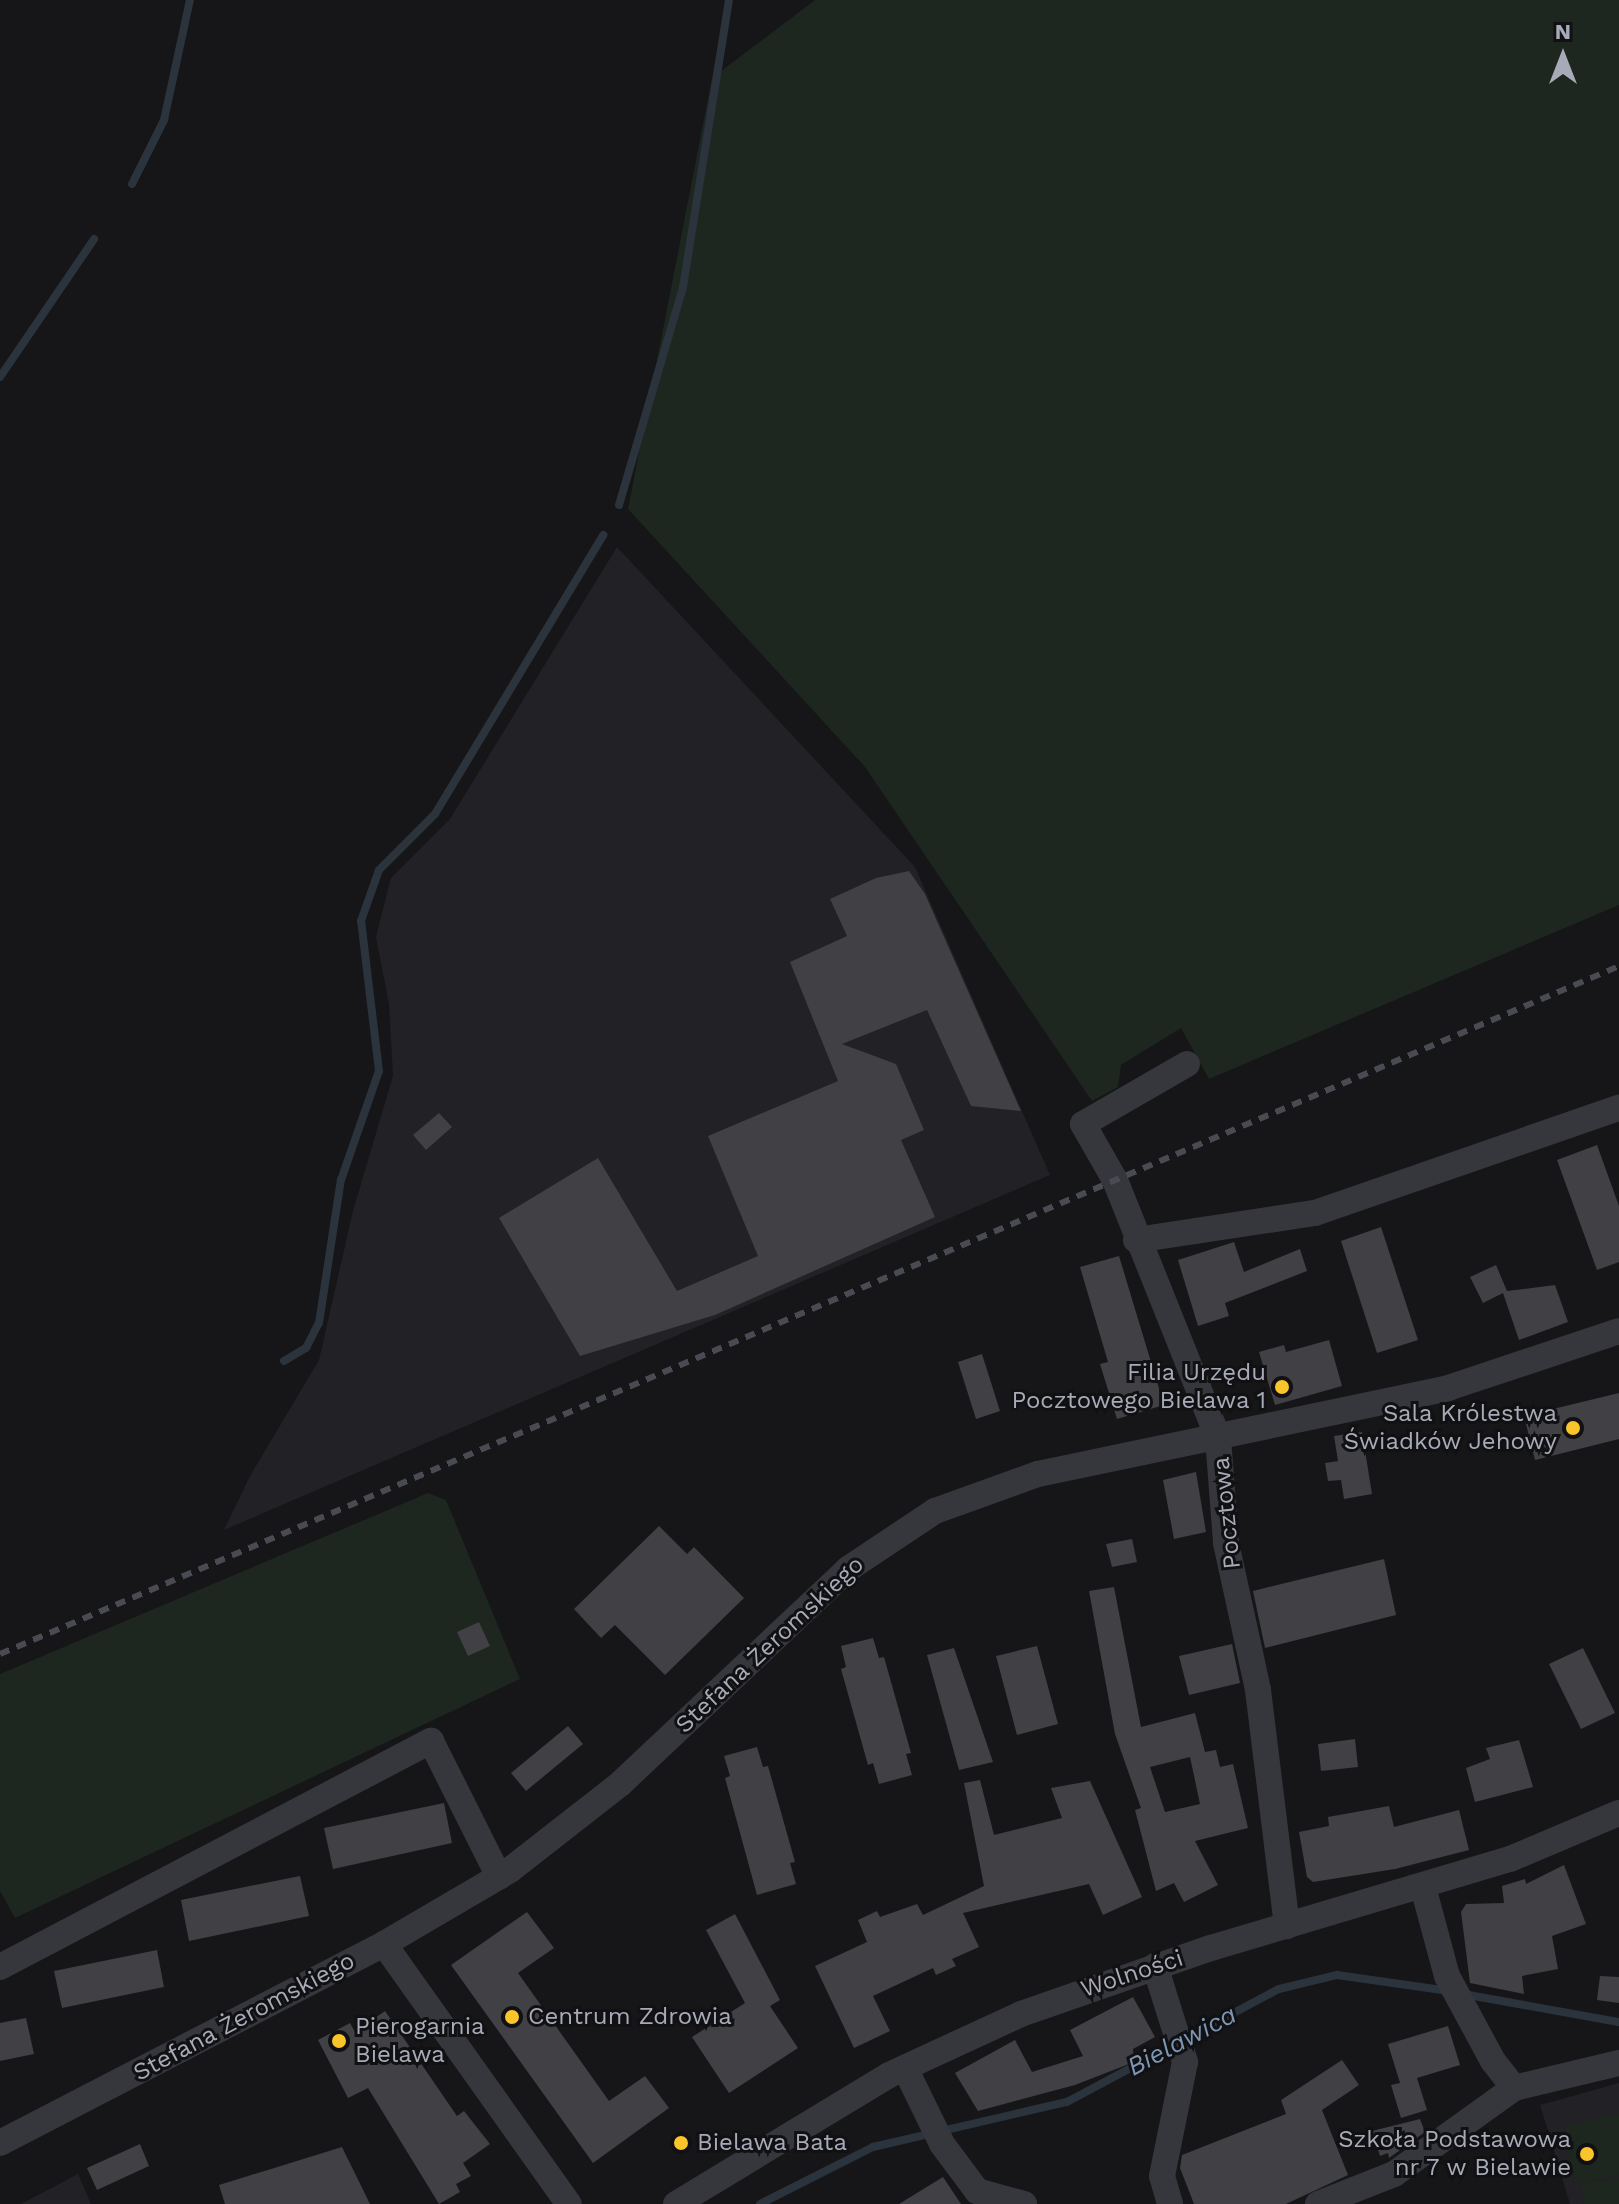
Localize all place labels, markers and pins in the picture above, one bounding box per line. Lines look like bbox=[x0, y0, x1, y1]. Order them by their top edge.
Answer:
place label: Filia Urzędu Pocztowego Bielawa 1 bbox=[1010, 1359, 1266, 1415]
marker: Filia Urzędu Pocztowego Bielawa 1 bbox=[1273, 1378, 1291, 1396]
place label: Sala Królestwa Świadków Jehowy bbox=[1343, 1400, 1557, 1456]
marker: Sala Królestwa Świadków Jehowy bbox=[1564, 1419, 1582, 1437]
place label: Centrum Zdrowia bbox=[528, 2003, 732, 2031]
marker: Centrum Zdrowia bbox=[503, 2008, 521, 2026]
place label: Pierogarnia Bielawa bbox=[355, 2013, 485, 2069]
marker: Pierogarnia Bielawa bbox=[330, 2032, 348, 2050]
place label: Szkoła Podstawowa nr 7 w Bielawie bbox=[1338, 2126, 1571, 2182]
place label: Bielawa Bata bbox=[697, 2129, 848, 2157]
marker: Bielawa Bata bbox=[672, 2134, 690, 2152]
marker: Szkoła Podstawowa nr 7 w Bielawie bbox=[1578, 2145, 1596, 2163]

